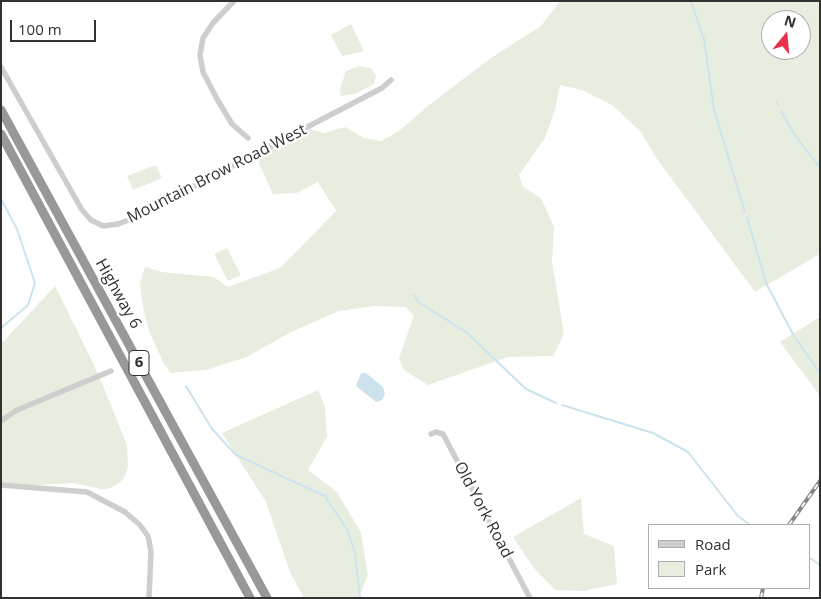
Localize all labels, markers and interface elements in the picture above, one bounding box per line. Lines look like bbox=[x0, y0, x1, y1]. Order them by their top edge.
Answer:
scale bar bbox=[12, 10, 99, 42]
north arrow bbox=[761, 10, 811, 60]
text: N bbox=[782, 10, 798, 32]
text: 100 m bbox=[18, 19, 62, 39]
street label: Mountain Brow Road West bbox=[124, 120, 310, 228]
street label: Highway 6 bbox=[91, 256, 145, 332]
road number: 6 bbox=[129, 350, 149, 376]
street label: Old York Road bbox=[450, 459, 516, 561]
legend bbox=[648, 524, 811, 589]
text: Road bbox=[695, 534, 731, 554]
text: Park bbox=[695, 559, 726, 579]

